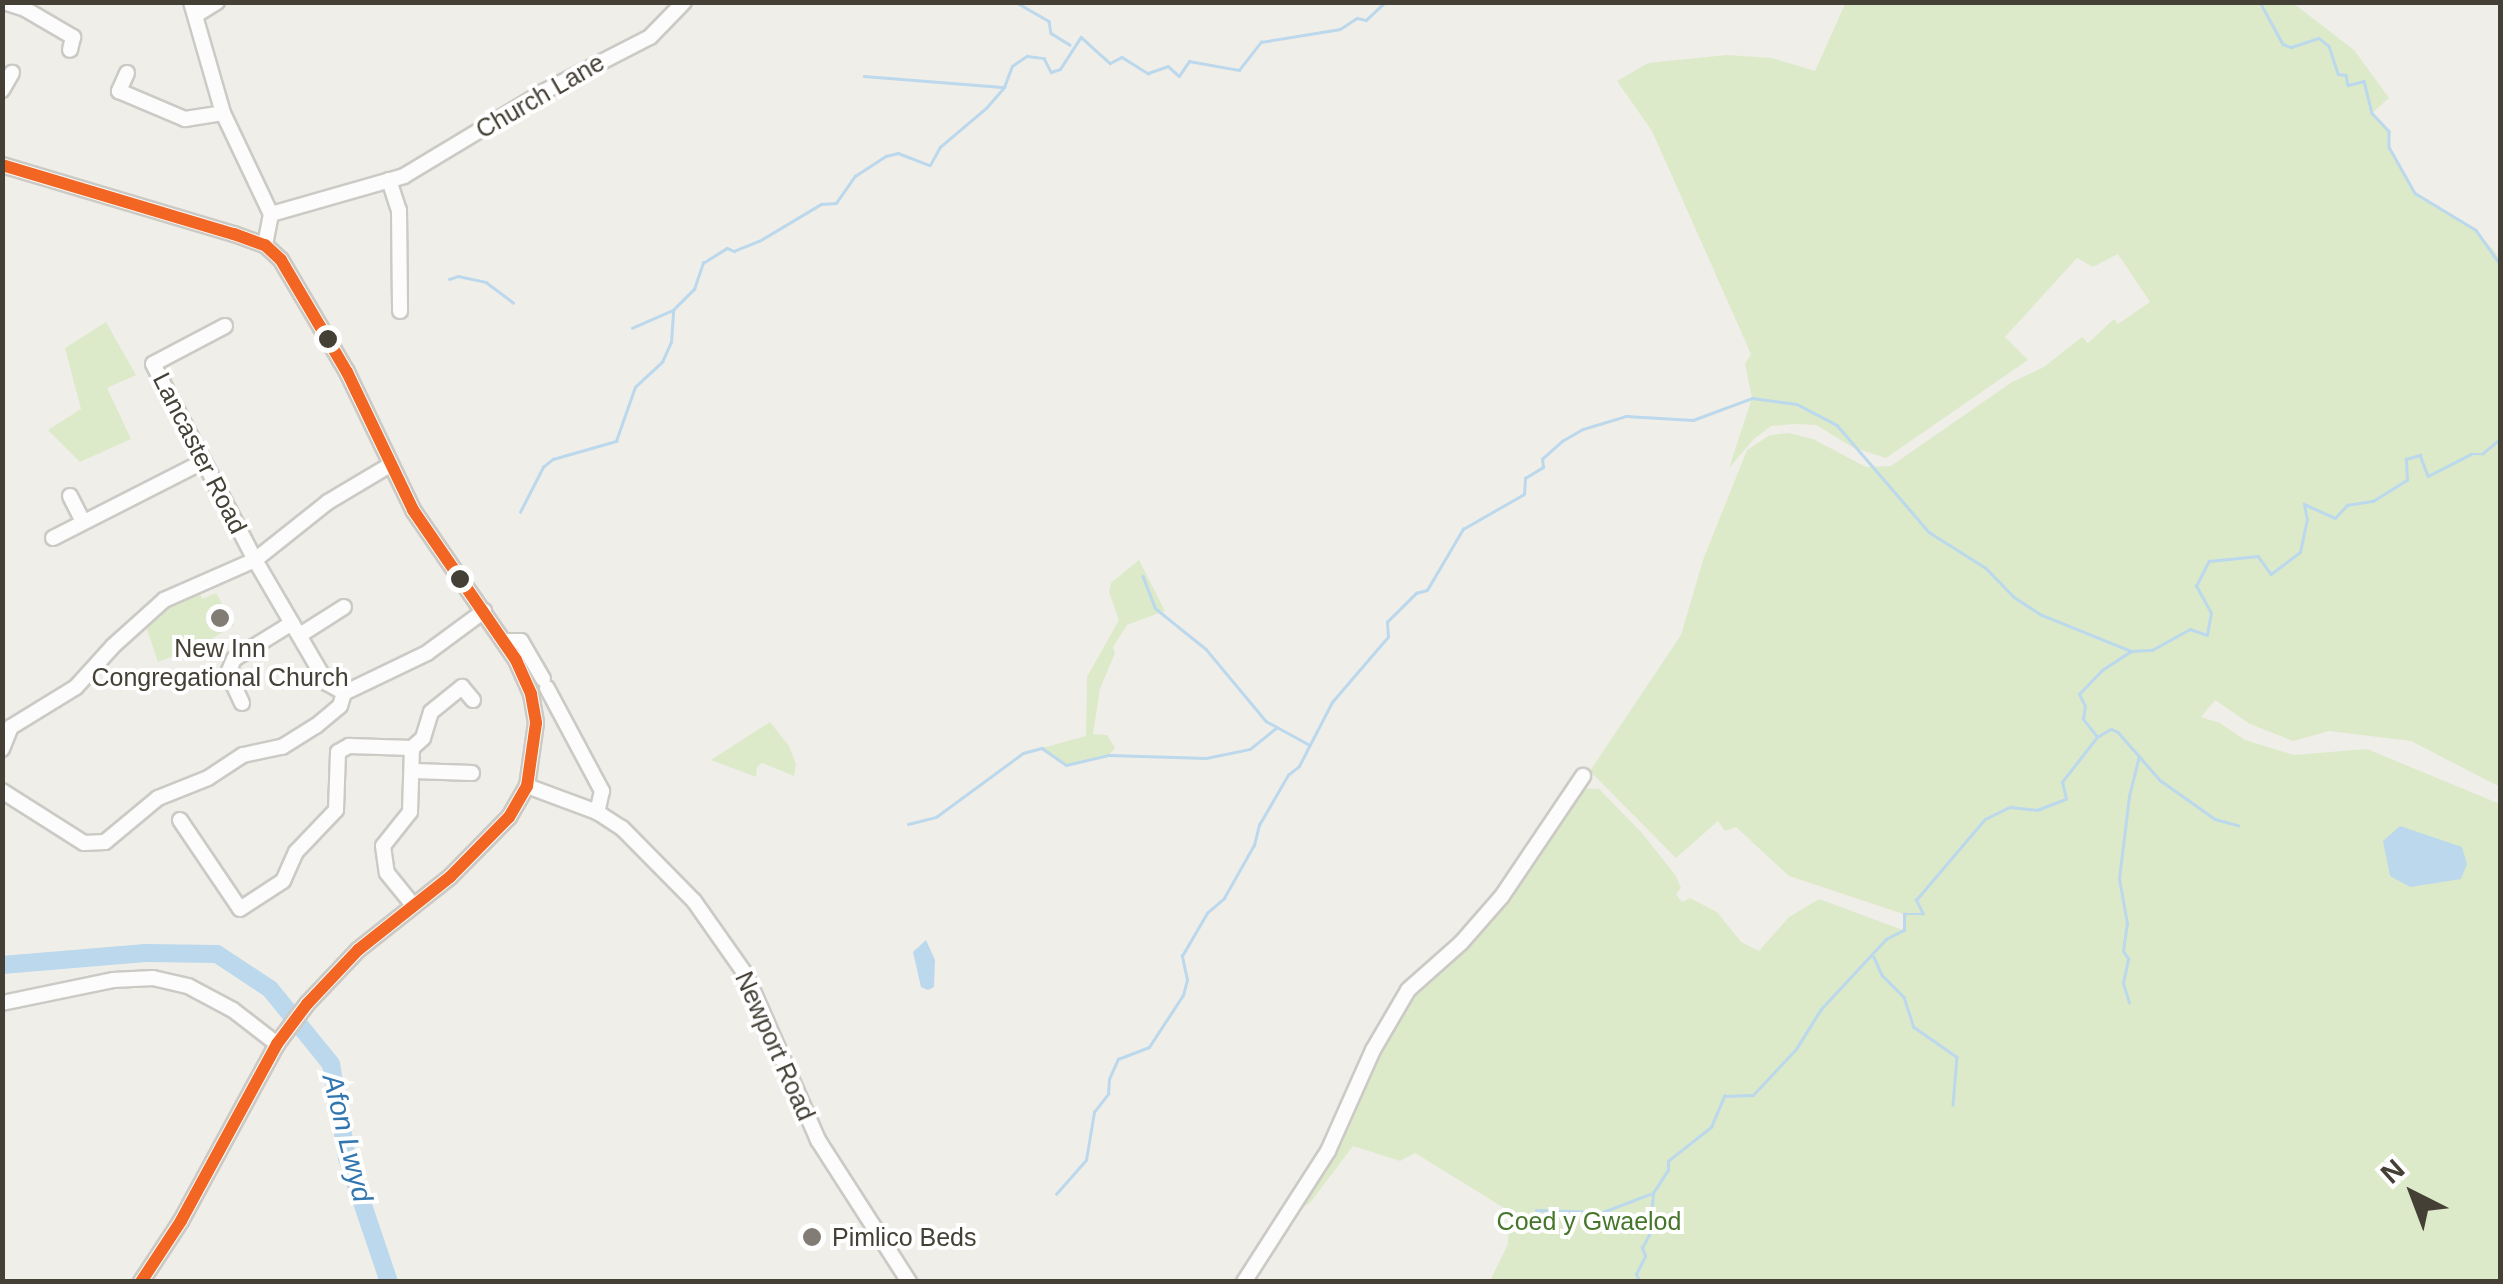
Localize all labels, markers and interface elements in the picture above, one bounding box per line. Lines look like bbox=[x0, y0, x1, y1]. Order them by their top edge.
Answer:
street label: Church Lane bbox=[471, 47, 609, 145]
unlabelled marker bbox=[318, 329, 338, 349]
street label: Lancaster Road bbox=[147, 368, 253, 538]
unlabelled marker bbox=[450, 569, 470, 589]
marker: New Inn Congregational Church bbox=[209, 607, 231, 629]
place label: New Inn Congregational Church bbox=[91, 634, 349, 693]
street label: Newport Road bbox=[729, 967, 821, 1125]
water label: Afon Lwyd bbox=[315, 1071, 379, 1205]
north arrow bbox=[2363, 1144, 2463, 1244]
text: N bbox=[2375, 1153, 2410, 1190]
park label: Coed y Gwaelod bbox=[1497, 1206, 1681, 1236]
place label: Pimlico Beds bbox=[832, 1222, 976, 1252]
marker: Pimlico Beds bbox=[801, 1226, 823, 1248]

